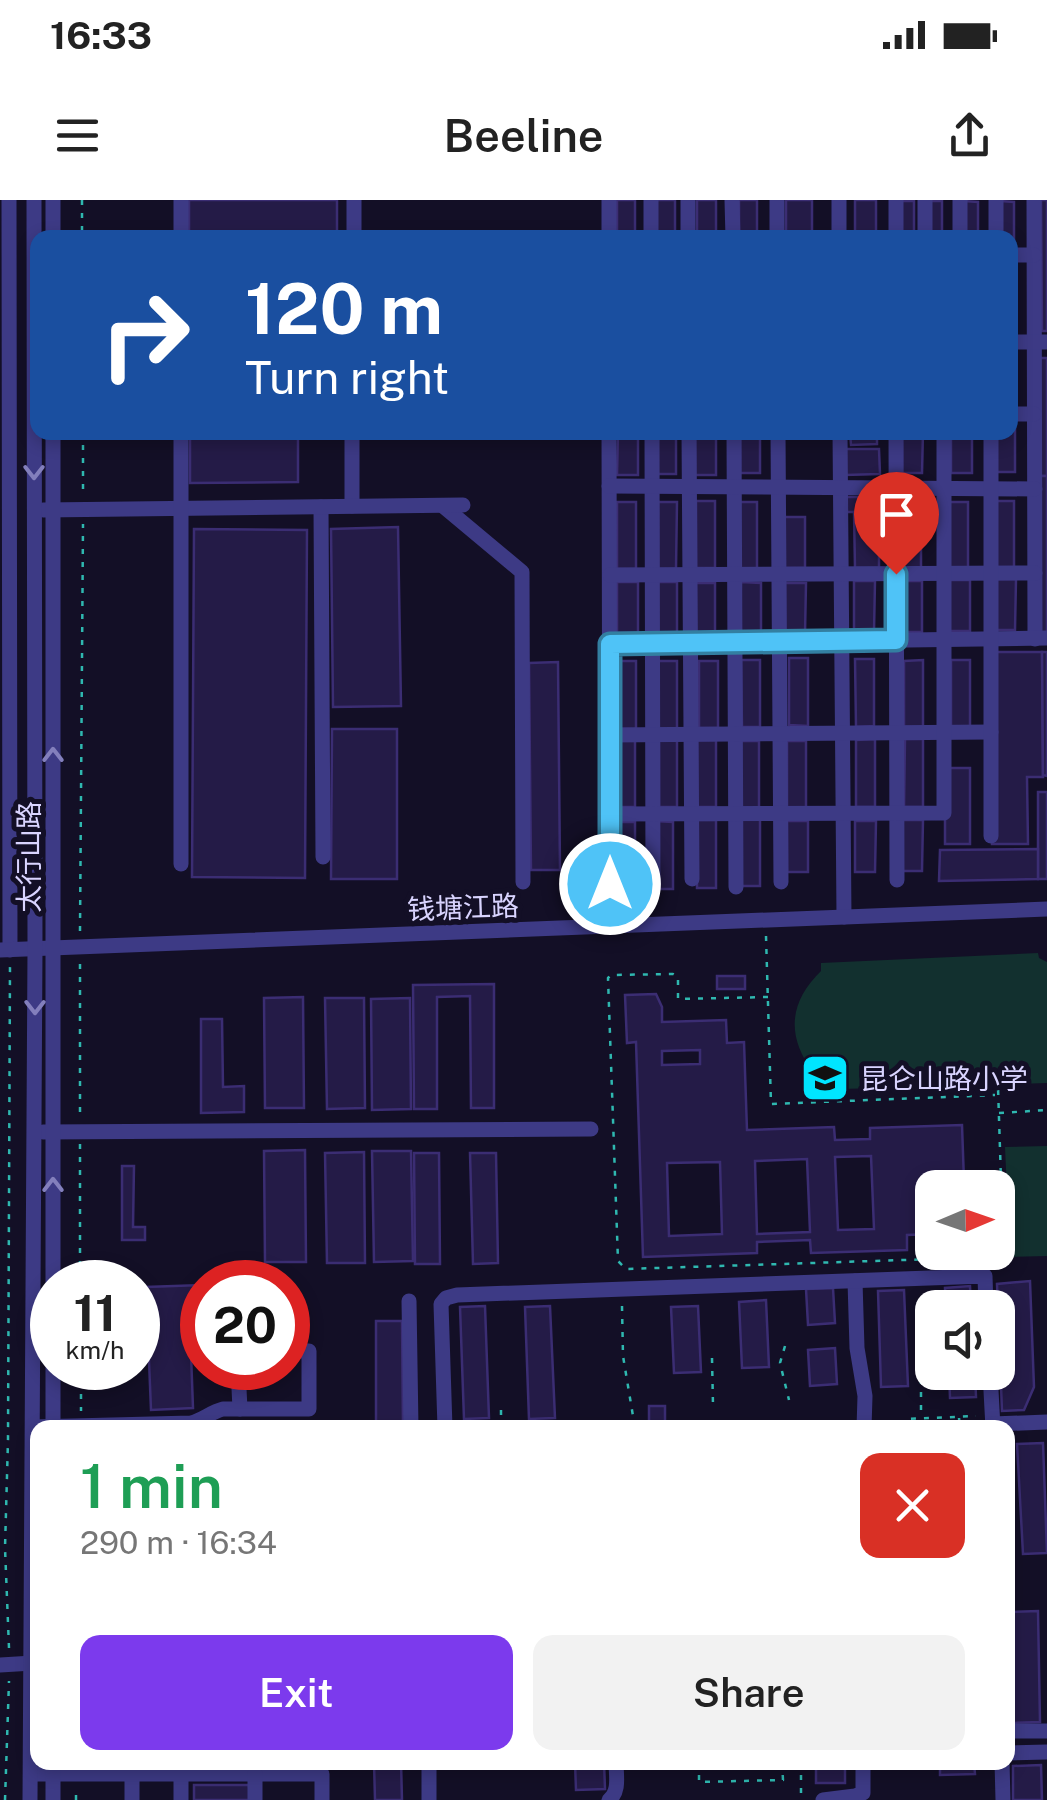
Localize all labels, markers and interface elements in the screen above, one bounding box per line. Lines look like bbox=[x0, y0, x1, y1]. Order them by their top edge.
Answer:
text: 16:33 bbox=[50, 13, 152, 58]
icon: menu bbox=[50, 108, 105, 163]
icon: share bbox=[942, 108, 997, 163]
text: Beeline bbox=[443, 109, 604, 162]
text: 120 m bbox=[245, 267, 443, 350]
icon: right bbox=[80, 270, 210, 400]
text: Turn right bbox=[245, 351, 449, 404]
one-way arrow bbox=[23, 466, 45, 481]
pin bbox=[854, 472, 939, 575]
icon: arrive bbox=[869, 487, 924, 542]
one-way arrow bbox=[42, 747, 64, 762]
street label: 太行山路 bbox=[12, 801, 45, 913]
position arrow bbox=[558, 832, 662, 936]
street label: 钱塘江路 bbox=[406, 889, 520, 925]
one-way arrow bbox=[24, 1000, 46, 1016]
school or university icon: 昆仑山路小学 bbox=[799, 1052, 851, 1104]
place label: 昆仑山路小学 bbox=[860, 1062, 1028, 1095]
north arrow bbox=[915, 1170, 1015, 1270]
map controls bbox=[915, 1170, 1015, 1390]
one-way arrow bbox=[42, 1177, 64, 1192]
speed limit sign: 20 bbox=[180, 1260, 310, 1390]
text: 11 bbox=[74, 1283, 116, 1342]
button: sound bbox=[915, 1290, 1015, 1390]
text: km/h bbox=[66, 1335, 124, 1365]
text: 1 min bbox=[80, 1451, 223, 1522]
button: close bbox=[860, 1453, 965, 1558]
text: 290 m · 16:34 bbox=[80, 1524, 277, 1561]
button: Exit bbox=[80, 1635, 513, 1750]
button: Share bbox=[533, 1635, 965, 1750]

